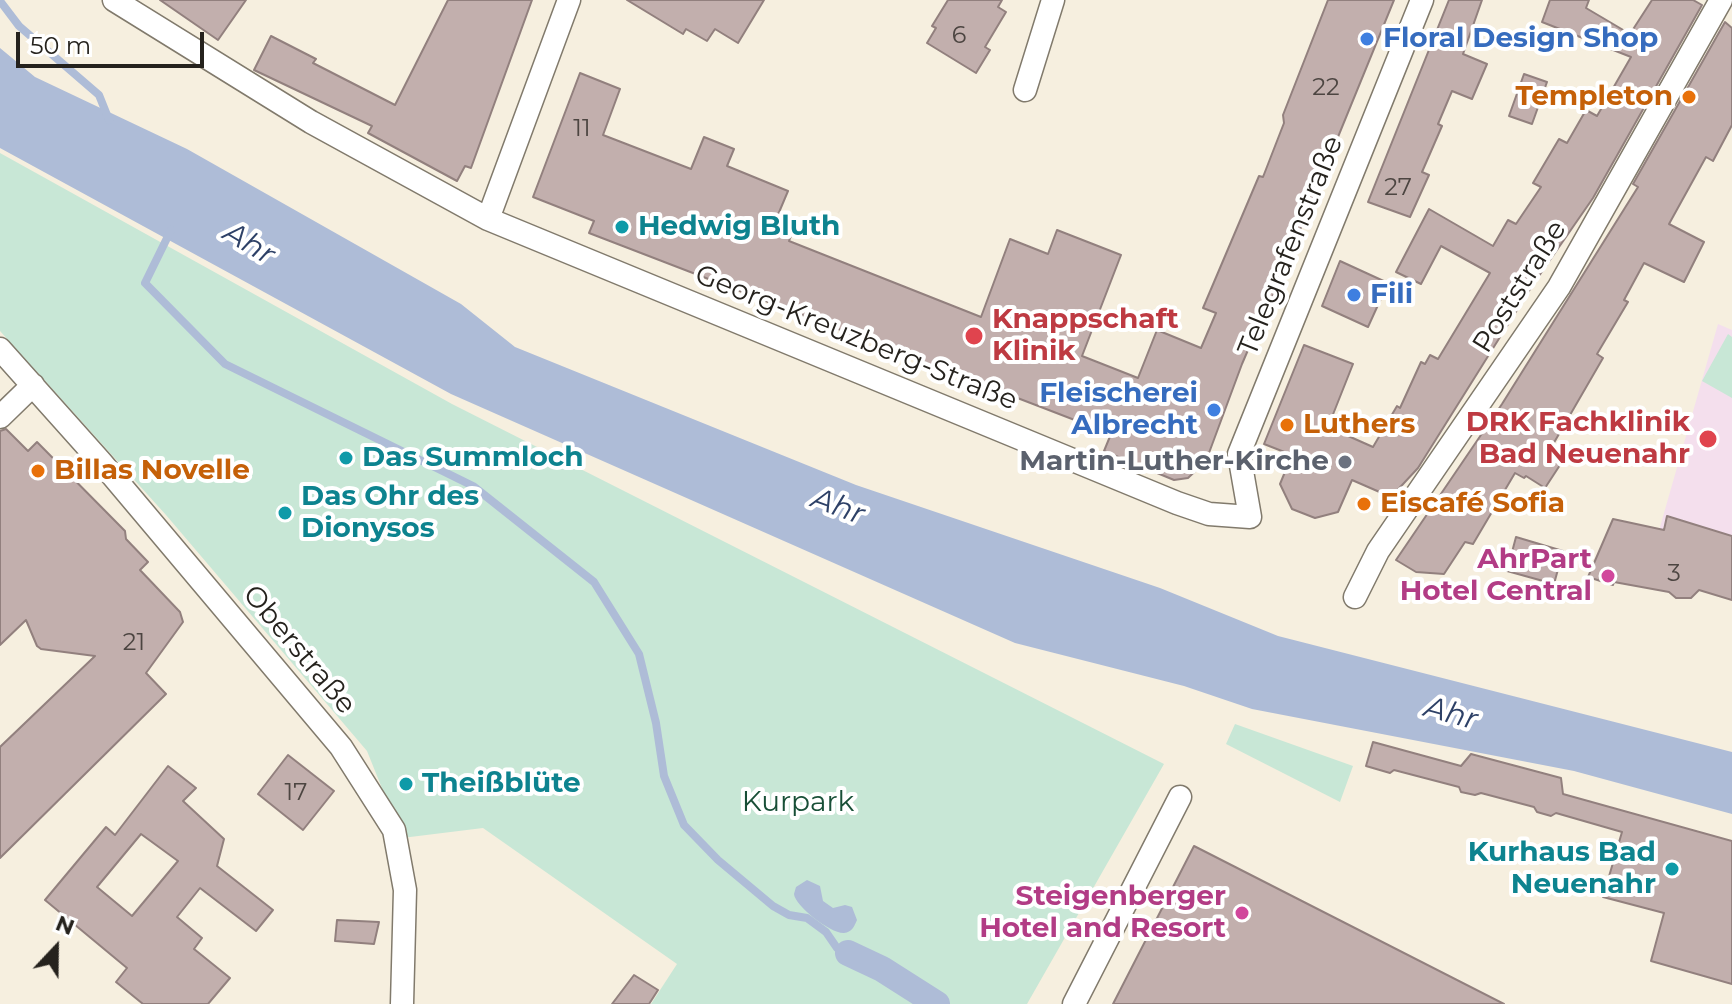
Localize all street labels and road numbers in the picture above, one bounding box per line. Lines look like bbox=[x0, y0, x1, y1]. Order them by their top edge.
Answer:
street label: Telegrafenstraße bbox=[1232, 131, 1350, 361]
street label: Poststraße bbox=[1466, 215, 1574, 359]
street label: Georg-Kreuzberg-Straße bbox=[690, 258, 1022, 418]
street label: Oberstraße bbox=[235, 579, 363, 721]

